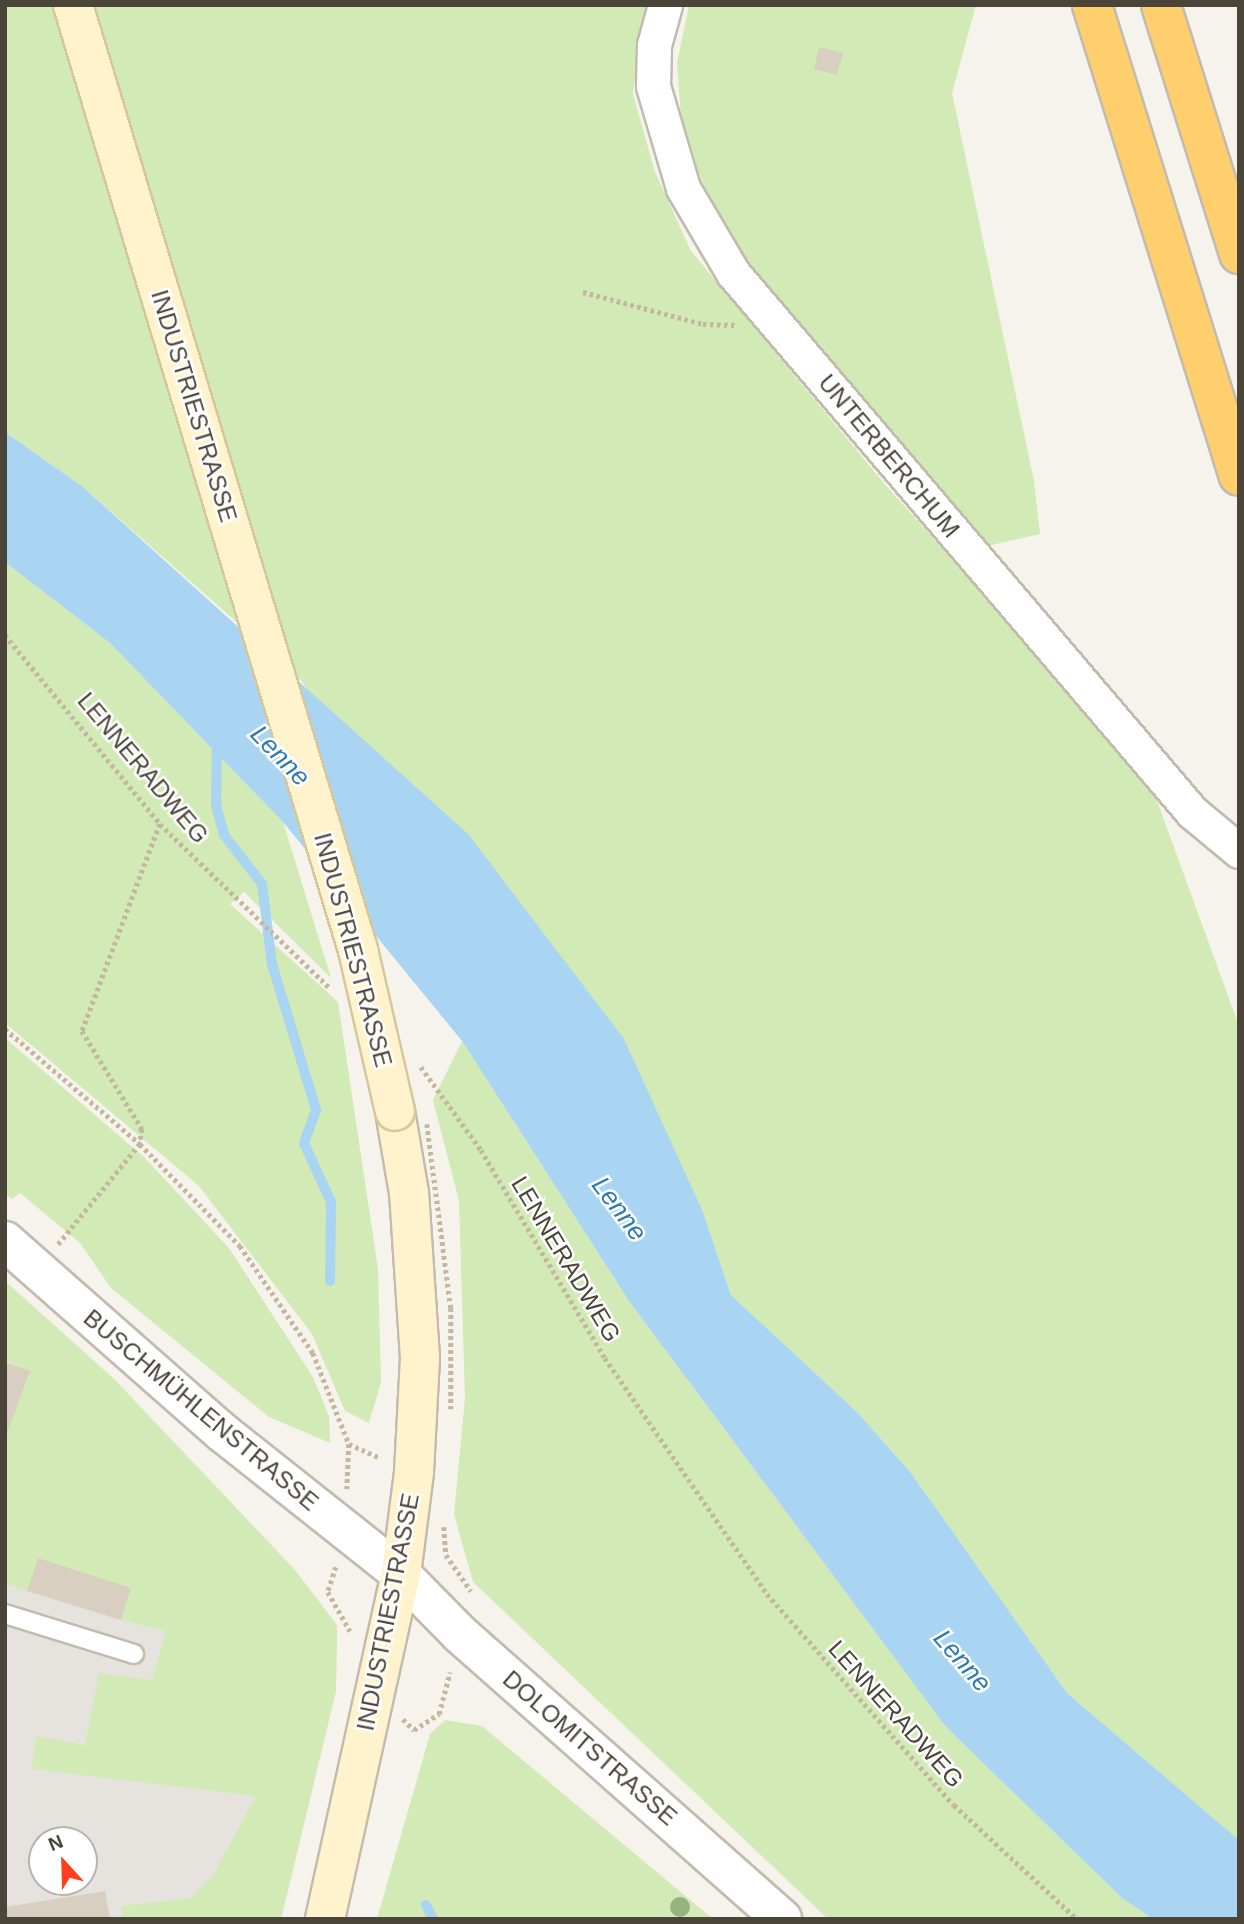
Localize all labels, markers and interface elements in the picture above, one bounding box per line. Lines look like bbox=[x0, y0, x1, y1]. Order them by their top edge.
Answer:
street label: INDUSTRIESTRASSE bbox=[145, 286, 243, 526]
street label: UNTERBERCHUM bbox=[812, 369, 966, 543]
street label: LENNERADWEG bbox=[72, 687, 214, 849]
water label: Lenne bbox=[244, 719, 316, 793]
street label: INDUSTRIESTRASSE bbox=[308, 830, 398, 1070]
street label: LENNERADWEG bbox=[505, 1171, 627, 1347]
water label: Lenne bbox=[585, 1171, 653, 1247]
street label: BUSCHMÜHLENSTRASSE bbox=[78, 1303, 324, 1517]
street label: INDUSTRIESTRASSE bbox=[351, 1491, 425, 1733]
water label: Lenne bbox=[927, 1623, 997, 1699]
street label: LENNERADWEG bbox=[822, 1634, 970, 1794]
street label: DOLOMITSTRASSE bbox=[497, 1665, 683, 1831]
north arrow bbox=[28, 1826, 98, 1896]
text: N bbox=[45, 1831, 66, 1855]

